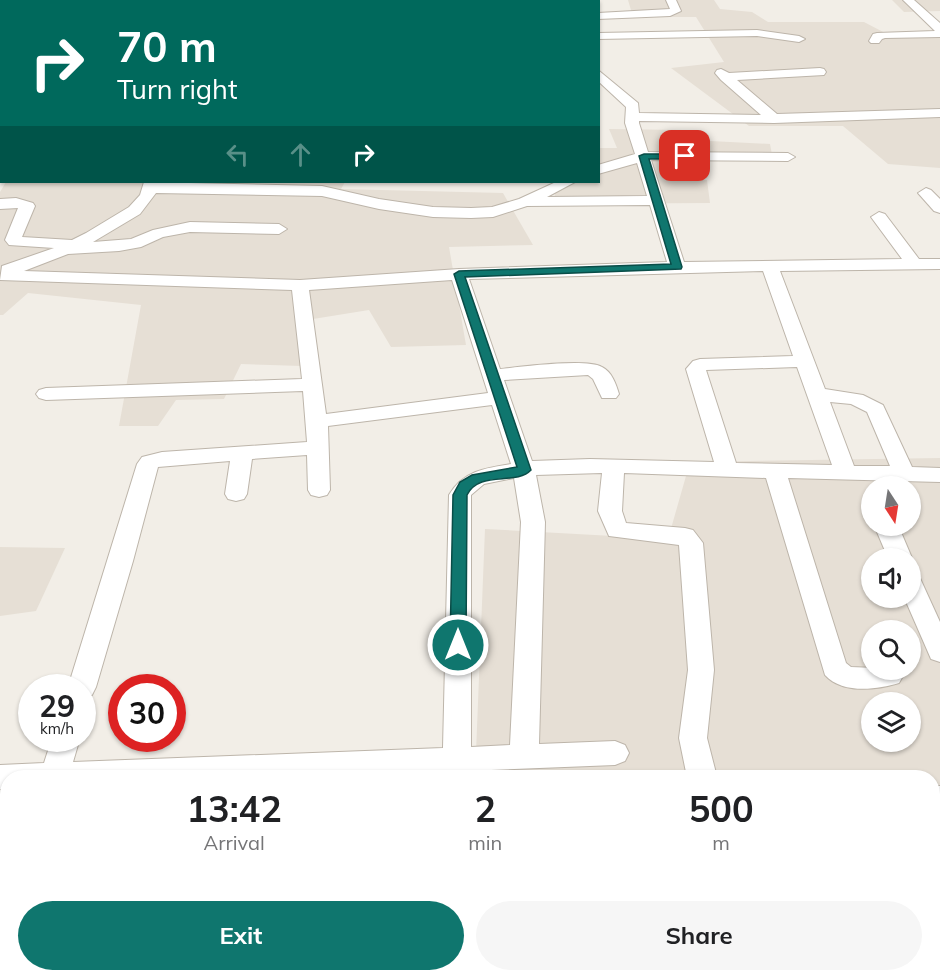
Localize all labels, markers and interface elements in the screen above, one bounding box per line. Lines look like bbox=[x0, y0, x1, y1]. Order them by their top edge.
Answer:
text: 70 m bbox=[117, 20, 217, 73]
icon: right bbox=[18, 24, 96, 102]
text: Turn right bbox=[117, 72, 237, 106]
pin bbox=[659, 130, 710, 181]
icon: left bbox=[221, 138, 254, 171]
icon: ahead bbox=[284, 138, 317, 171]
icon: right bbox=[347, 138, 380, 171]
icon: arrive bbox=[668, 139, 701, 172]
north arrow bbox=[861, 476, 921, 536]
map controls bbox=[861, 476, 921, 752]
button: sound bbox=[861, 548, 921, 608]
position arrow bbox=[426, 613, 490, 677]
button: search bbox=[861, 620, 921, 680]
speed limit sign: 30 bbox=[108, 674, 186, 752]
text: 29 bbox=[39, 687, 75, 725]
button: layers bbox=[861, 692, 921, 752]
text: km/h bbox=[40, 719, 74, 738]
text: 13:42 bbox=[186, 786, 282, 831]
text: 2 bbox=[474, 786, 496, 831]
text: 500 bbox=[689, 786, 754, 831]
text: Arrival bbox=[204, 830, 265, 855]
text: min bbox=[468, 830, 502, 855]
text: m bbox=[712, 830, 730, 855]
button: Exit bbox=[18, 901, 464, 970]
button: Share bbox=[476, 901, 922, 970]

